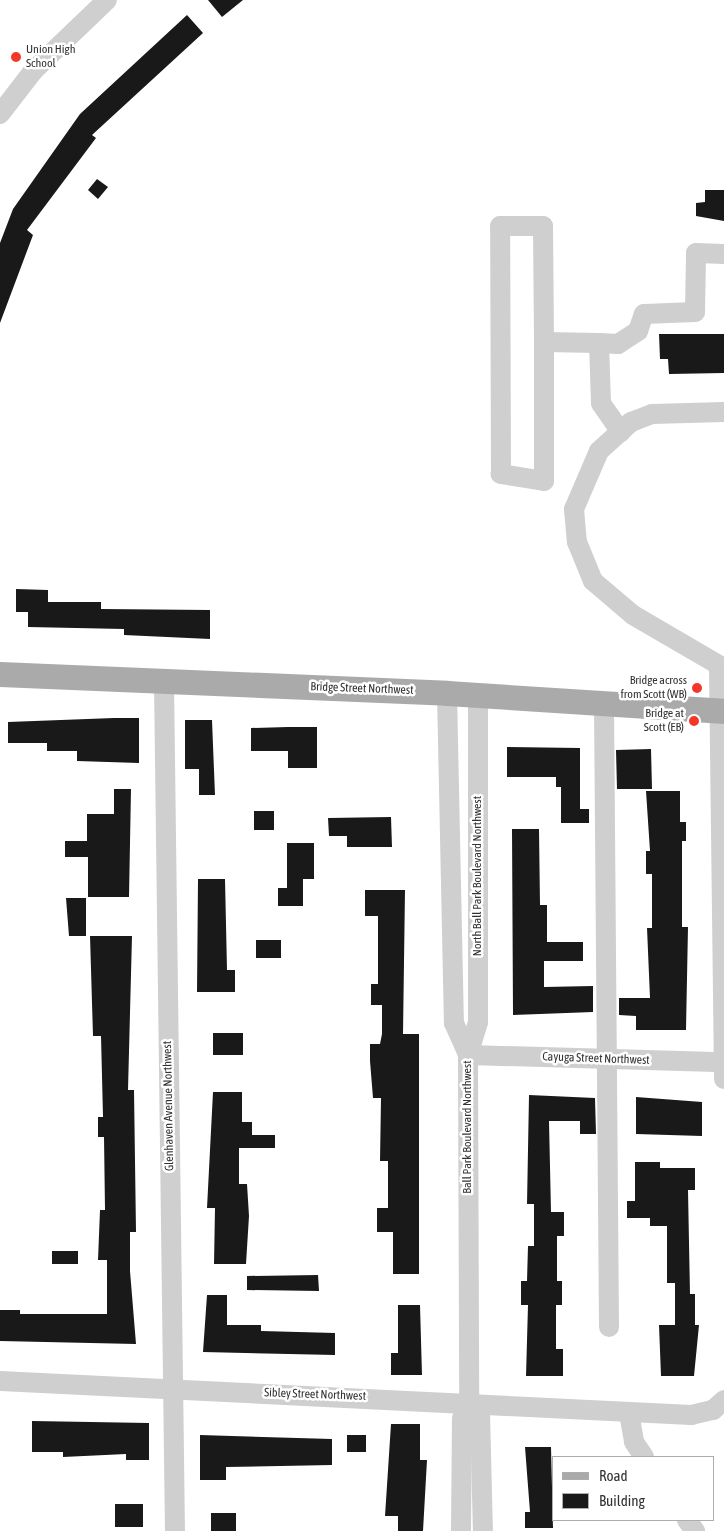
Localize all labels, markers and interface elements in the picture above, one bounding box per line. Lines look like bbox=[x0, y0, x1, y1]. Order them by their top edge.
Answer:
place label: Union High School bbox=[26, 43, 75, 71]
marker: Union High School bbox=[10, 51, 22, 63]
place label: Bridge across from Scott (WB) bbox=[620, 674, 687, 702]
street label: Bridge Street Northwest bbox=[310, 680, 414, 698]
marker: Bridge across from Scott (WB) bbox=[691, 682, 703, 694]
place label: Bridge at Scott (EB) bbox=[644, 707, 684, 735]
marker: Bridge at Scott (EB) bbox=[688, 715, 700, 727]
street label: North Ball Park Boulevard Northwest bbox=[471, 796, 485, 956]
street label: Glenhaven Avenue Northwest bbox=[161, 1041, 177, 1171]
street label: Cayuga Street Northwest bbox=[542, 1050, 650, 1068]
street label: Ball Park Boulevard Northwest bbox=[461, 1060, 475, 1194]
street label: Sibley Street Northwest bbox=[264, 1386, 366, 1404]
legend bbox=[552, 1456, 714, 1521]
text: Road bbox=[599, 1467, 628, 1484]
text: Building bbox=[599, 1492, 645, 1509]

